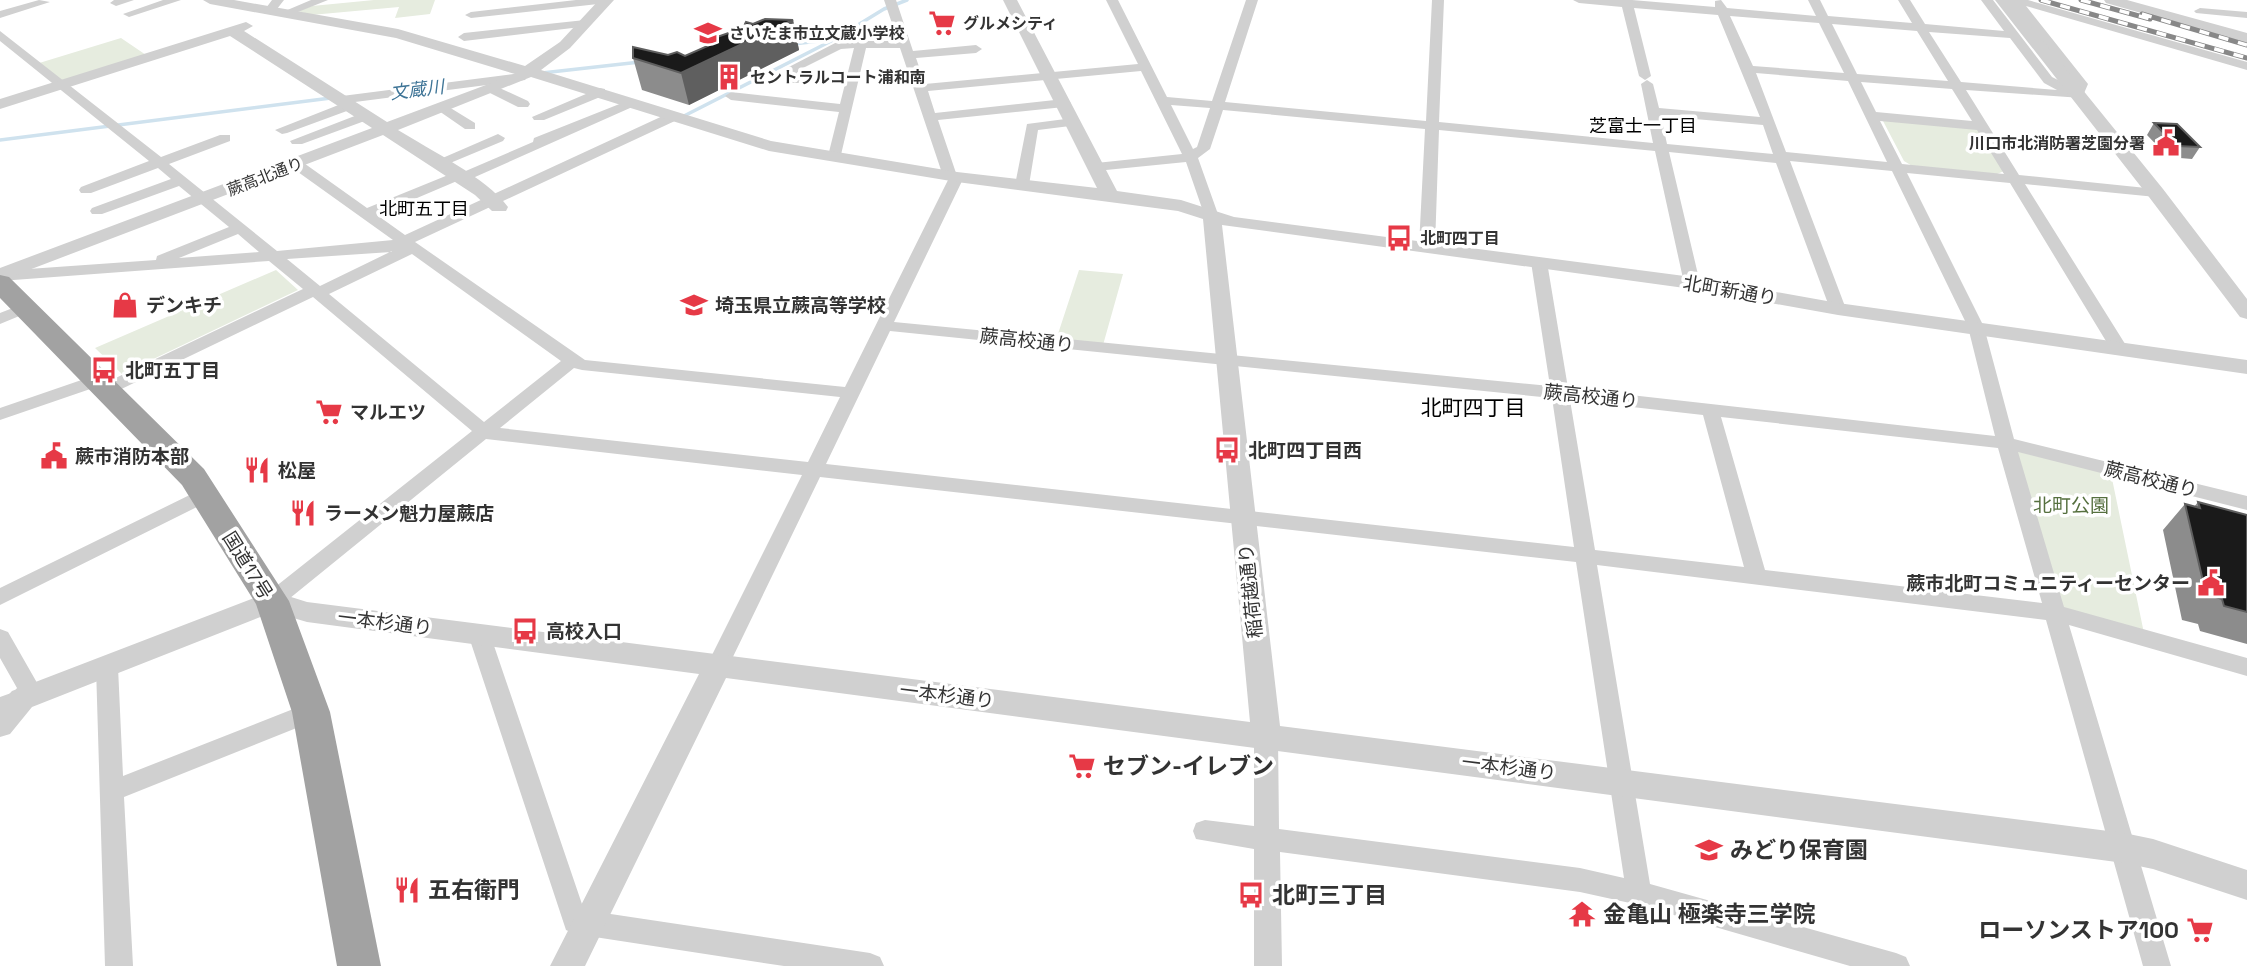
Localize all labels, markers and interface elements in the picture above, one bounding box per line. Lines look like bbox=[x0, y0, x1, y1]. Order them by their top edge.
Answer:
supermarket icon: グルメシティ bbox=[927, 8, 957, 38]
place label: グルメシティ bbox=[963, 13, 1058, 34]
school or university icon: さいたま市立文蔵小学校 bbox=[693, 18, 723, 48]
place label: さいたま市立文蔵小学校 bbox=[729, 23, 905, 44]
building icon: セントラルコート浦和南 bbox=[714, 62, 744, 92]
place label: セントラルコート浦和南 bbox=[750, 67, 926, 88]
water label: 文蔵川 bbox=[389, 75, 447, 104]
district label: 芝富士一丁目 bbox=[1589, 114, 1697, 137]
public building icon: 川口市北消防署芝園分署 bbox=[2151, 128, 2181, 158]
place label: 川口市北消防署芝園分署 bbox=[1969, 133, 2145, 154]
street label: 蕨高北通り bbox=[224, 152, 306, 201]
district label: 北町五丁目 bbox=[379, 197, 469, 220]
bus stop icon: 北町四丁目 bbox=[1384, 223, 1414, 253]
place label: 北町四丁目 bbox=[1420, 228, 1500, 249]
street label: 北町新通り bbox=[1681, 270, 1779, 311]
shop icon: デンキチ bbox=[110, 290, 140, 320]
school or university icon: 埼玉県立蕨高等学校 bbox=[679, 290, 709, 320]
place label: デンキチ bbox=[146, 293, 222, 318]
place label: 埼玉県立蕨高等学校 bbox=[715, 293, 886, 318]
street label: 蕨高校通り bbox=[978, 323, 1076, 358]
bus stop icon: 北町五丁目 bbox=[89, 355, 119, 385]
place label: 北町五丁目 bbox=[125, 358, 220, 383]
street label: 蕨高校通り bbox=[1542, 379, 1640, 414]
district label: 北町四丁目 bbox=[1421, 394, 1526, 421]
supermarket icon: マルエツ bbox=[314, 397, 344, 427]
place label: マルエツ bbox=[350, 400, 426, 425]
bus stop icon: 北町四丁目西 bbox=[1212, 435, 1242, 465]
place label: 北町四丁目西 bbox=[1248, 438, 1362, 463]
public building icon: 蕨市消防本部 bbox=[39, 441, 69, 471]
place label: 蕨市消防本部 bbox=[75, 444, 189, 469]
restaurant icon: 松屋 bbox=[242, 455, 272, 485]
street label: 蕨高校通り bbox=[2102, 456, 2200, 503]
place label: 松屋 bbox=[278, 458, 316, 483]
park label: 北町公園 bbox=[2033, 493, 2109, 518]
restaurant icon: ラーメン魁力屋蕨店 bbox=[288, 498, 318, 528]
place label: ラーメン魁力屋蕨店 bbox=[324, 501, 494, 526]
street label: 国道17号 bbox=[217, 527, 278, 604]
street label: 稲荷越通り bbox=[1233, 542, 1268, 640]
public building icon: 蕨市北町コミュニティーセンター bbox=[2196, 568, 2226, 598]
place label: 蕨市北町コミュニティーセンター bbox=[1906, 571, 2190, 596]
street label: 一本杉通り bbox=[336, 604, 434, 641]
bus stop icon: 高校入口 bbox=[510, 616, 540, 646]
place label: 高校入口 bbox=[546, 619, 622, 644]
street label: 一本杉通り bbox=[898, 677, 996, 714]
street label: 一本杉通り bbox=[1460, 749, 1558, 786]
supermarket icon: セブン-イレブン bbox=[1067, 751, 1097, 781]
place label: セブン-イレブン bbox=[1103, 751, 1274, 781]
school or university icon: みどり保育園 bbox=[1694, 835, 1724, 865]
place label: みどり保育園 bbox=[1730, 835, 1868, 865]
restaurant icon: 五右衛門 bbox=[392, 875, 422, 905]
place label: 五右衛門 bbox=[428, 875, 520, 905]
bus stop icon: 北町三丁目 bbox=[1236, 880, 1266, 910]
place label: 北町三丁目 bbox=[1272, 880, 1387, 910]
temple icon: 金亀山 極楽寺三学院 bbox=[1567, 899, 1597, 929]
place label: 金亀山 極楽寺三学院 bbox=[1603, 899, 1816, 929]
place label: ローソンストア100 bbox=[1978, 915, 2179, 945]
supermarket icon: ローソンストア100 bbox=[2185, 915, 2215, 945]

